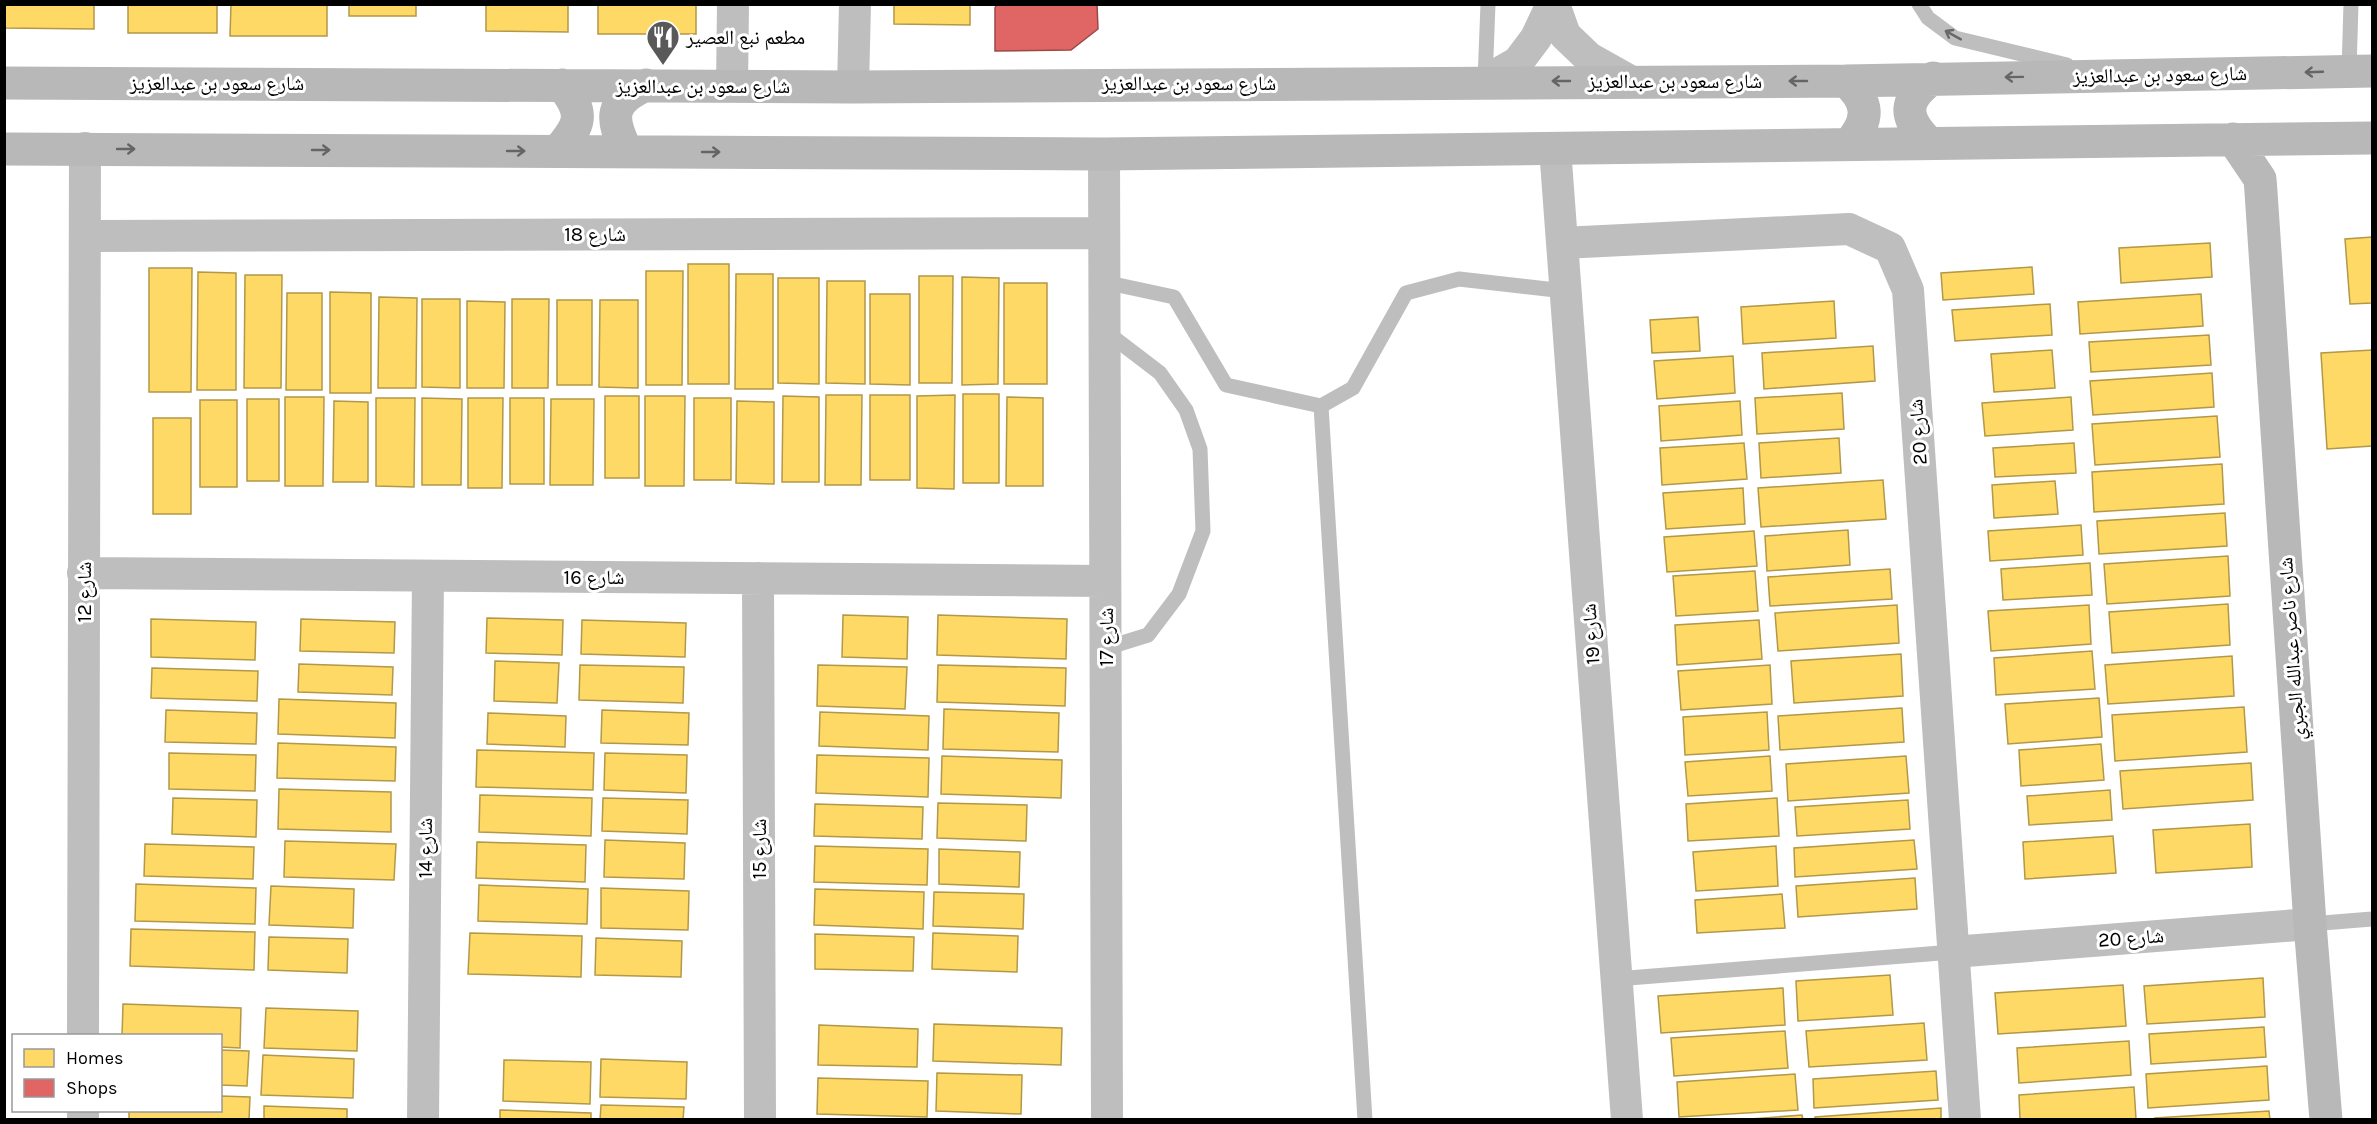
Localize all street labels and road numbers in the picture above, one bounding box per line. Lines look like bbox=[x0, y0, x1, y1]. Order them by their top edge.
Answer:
street label: شارع سعود بن عبدالعزيز bbox=[2072, 62, 2247, 89]
street label: شارع سعود بن عبدالعزيز bbox=[1587, 70, 1762, 94]
street label: شارع سعود بن عبدالعزيز bbox=[129, 72, 304, 96]
street label: شارع سعود بن عبدالعزيز bbox=[1101, 72, 1276, 96]
street label: شارع سعود بن عبدالعزيز bbox=[615, 75, 790, 99]
street label: شارع 18 bbox=[564, 223, 626, 247]
street label: شارع 20 bbox=[1904, 398, 1933, 466]
street label: شارع ناصر عبدالله الجبري bbox=[2274, 556, 2314, 741]
street label: شارع 12 bbox=[73, 562, 97, 622]
street label: شارع 16 bbox=[564, 566, 624, 590]
street label: شارع 19 bbox=[1577, 603, 1606, 665]
street label: شارع 17 bbox=[1095, 608, 1119, 666]
street label: شارع 14 bbox=[414, 818, 438, 878]
street label: شارع 15 bbox=[748, 819, 772, 879]
street label: شارع 20 bbox=[2097, 924, 2165, 953]

